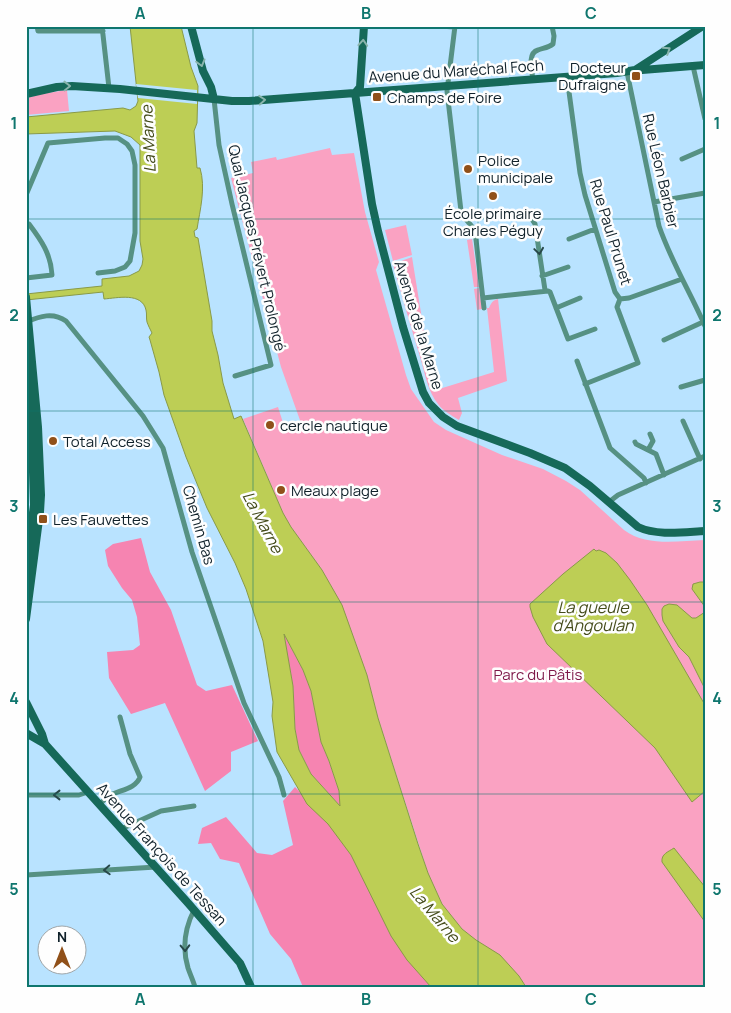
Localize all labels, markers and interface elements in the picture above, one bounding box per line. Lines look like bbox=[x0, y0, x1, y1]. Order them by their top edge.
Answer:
text: A bbox=[135, 2, 146, 24]
text: B bbox=[361, 2, 371, 24]
text: C bbox=[585, 2, 597, 24]
one-way arrow bbox=[357, 39, 368, 47]
one-way arrow bbox=[661, 46, 670, 56]
street label: Avenue du Maréchal Foch bbox=[368, 54, 544, 88]
place label: Docteur Dufraigne bbox=[558, 57, 627, 95]
one-way arrow bbox=[195, 59, 205, 67]
marker: Docteur Dufraigne bbox=[630, 70, 642, 82]
one-way arrow bbox=[64, 81, 71, 91]
place label: Champs de Foire bbox=[387, 87, 502, 108]
marker: Champs de Foire bbox=[371, 91, 383, 103]
one-way arrow bbox=[259, 94, 267, 105]
water label: La Marne bbox=[135, 103, 161, 173]
text: 1 bbox=[10, 112, 18, 134]
street label: Rue Léon Barbier bbox=[638, 112, 685, 231]
text: 1 bbox=[713, 112, 721, 134]
street label: Quai Jacques Prévert Prolongé bbox=[223, 143, 291, 353]
place label: Police municipale bbox=[478, 150, 553, 188]
marker: Police municipale bbox=[462, 163, 474, 175]
street label: Rue Paul Prunet bbox=[585, 177, 637, 287]
marker: École primaire Charles Péguy bbox=[487, 190, 499, 202]
place label: École primaire Charles Péguy bbox=[443, 203, 543, 241]
one-way arrow bbox=[533, 246, 543, 255]
street label: Avenue de la Marne bbox=[389, 258, 449, 392]
text: 2 bbox=[9, 304, 19, 326]
text: 2 bbox=[712, 304, 722, 326]
place label: cercle nautique bbox=[280, 415, 388, 436]
marker: cercle nautique bbox=[264, 419, 276, 431]
place label: Total Access bbox=[63, 431, 151, 452]
marker: Total Access bbox=[47, 435, 59, 447]
place label: Meaux plage bbox=[291, 480, 379, 501]
street label: Chemin Bas bbox=[178, 483, 220, 567]
marker: Meaux plage bbox=[275, 484, 287, 496]
water label: La Marne bbox=[238, 487, 289, 558]
text: 3 bbox=[9, 495, 19, 517]
text: 3 bbox=[712, 495, 722, 517]
place label: Les Fauvettes bbox=[53, 509, 149, 530]
marker: Les Fauvettes bbox=[37, 513, 49, 525]
water label: La gueule d'Angoulan bbox=[552, 596, 634, 636]
park label: Parc du Pâtis bbox=[494, 664, 583, 685]
text: 4 bbox=[9, 687, 19, 709]
text: 4 bbox=[712, 687, 722, 709]
street label: Avenue François de Tessan bbox=[92, 778, 232, 930]
one-way arrow bbox=[53, 790, 61, 800]
one-way arrow bbox=[103, 865, 111, 876]
text: 5 bbox=[9, 878, 19, 900]
text: 5 bbox=[712, 878, 722, 900]
water label: La Marne bbox=[405, 881, 466, 948]
north arrow bbox=[38, 926, 88, 976]
text: N bbox=[57, 927, 67, 946]
one-way arrow bbox=[180, 945, 191, 953]
text: A bbox=[135, 988, 146, 1010]
text: B bbox=[361, 988, 371, 1010]
text: C bbox=[585, 988, 597, 1010]

